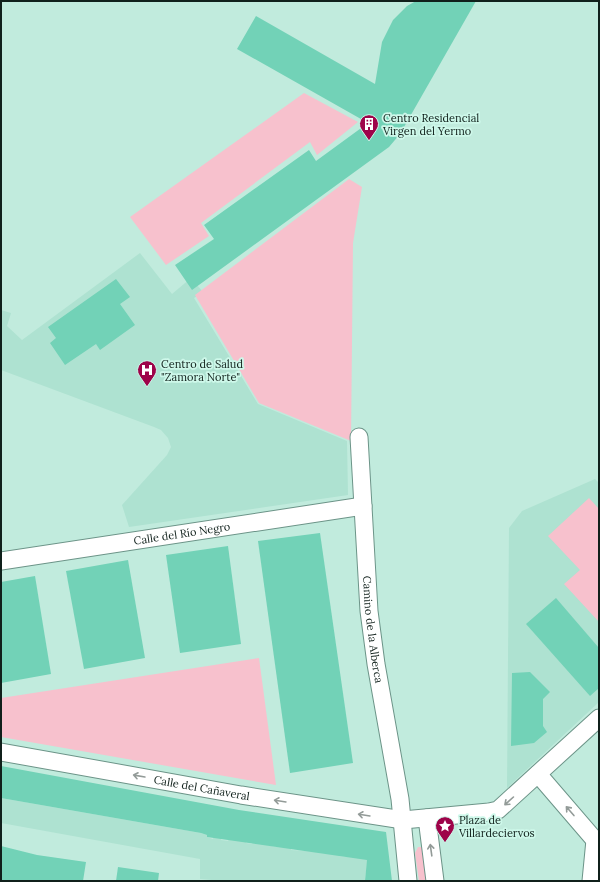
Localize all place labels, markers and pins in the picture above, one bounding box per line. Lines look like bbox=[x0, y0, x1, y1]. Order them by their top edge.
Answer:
place label: Centro Residencial Virgen del Yermo bbox=[382, 111, 479, 138]
building icon: Centro Residencial Virgen del Yermo bbox=[358, 113, 380, 141]
place label: Centro de Salud "Zamora Norte" bbox=[161, 357, 243, 384]
hospital icon: Centro de Salud "Zamora Norte" bbox=[136, 359, 158, 387]
place label: Plaza de Villardeciervos bbox=[458, 813, 535, 840]
place icon: Plaza de Villardeciervos bbox=[434, 815, 456, 843]

